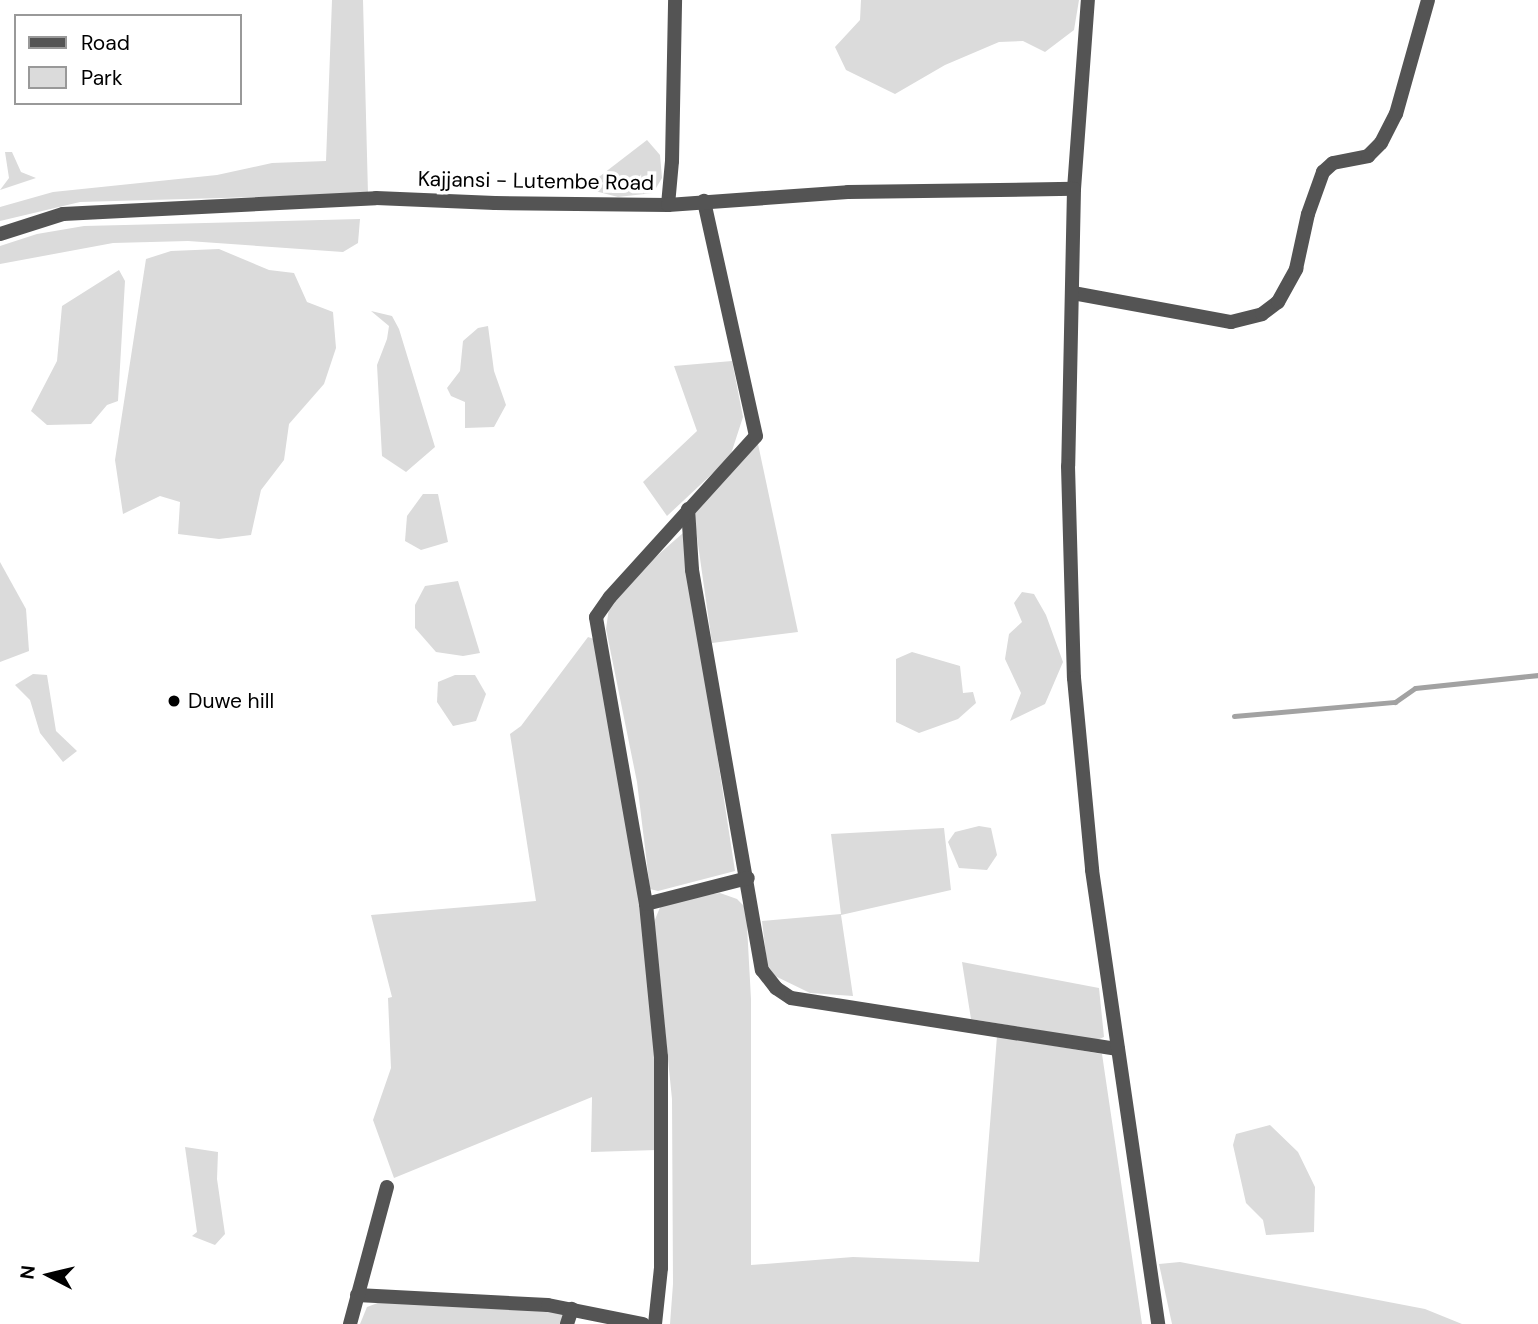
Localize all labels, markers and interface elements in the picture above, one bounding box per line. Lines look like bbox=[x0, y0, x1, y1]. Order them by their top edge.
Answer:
legend bbox=[14, 14, 242, 105]
text: Road bbox=[81, 29, 130, 57]
text: Park bbox=[81, 64, 122, 92]
street label: Kajjansi - Lutembe Road bbox=[418, 166, 654, 196]
place label: Duwe hill bbox=[188, 688, 274, 714]
marker: Duwe hill bbox=[166, 693, 182, 709]
north arrow bbox=[14, 1240, 84, 1310]
text: N bbox=[14, 1264, 41, 1281]

